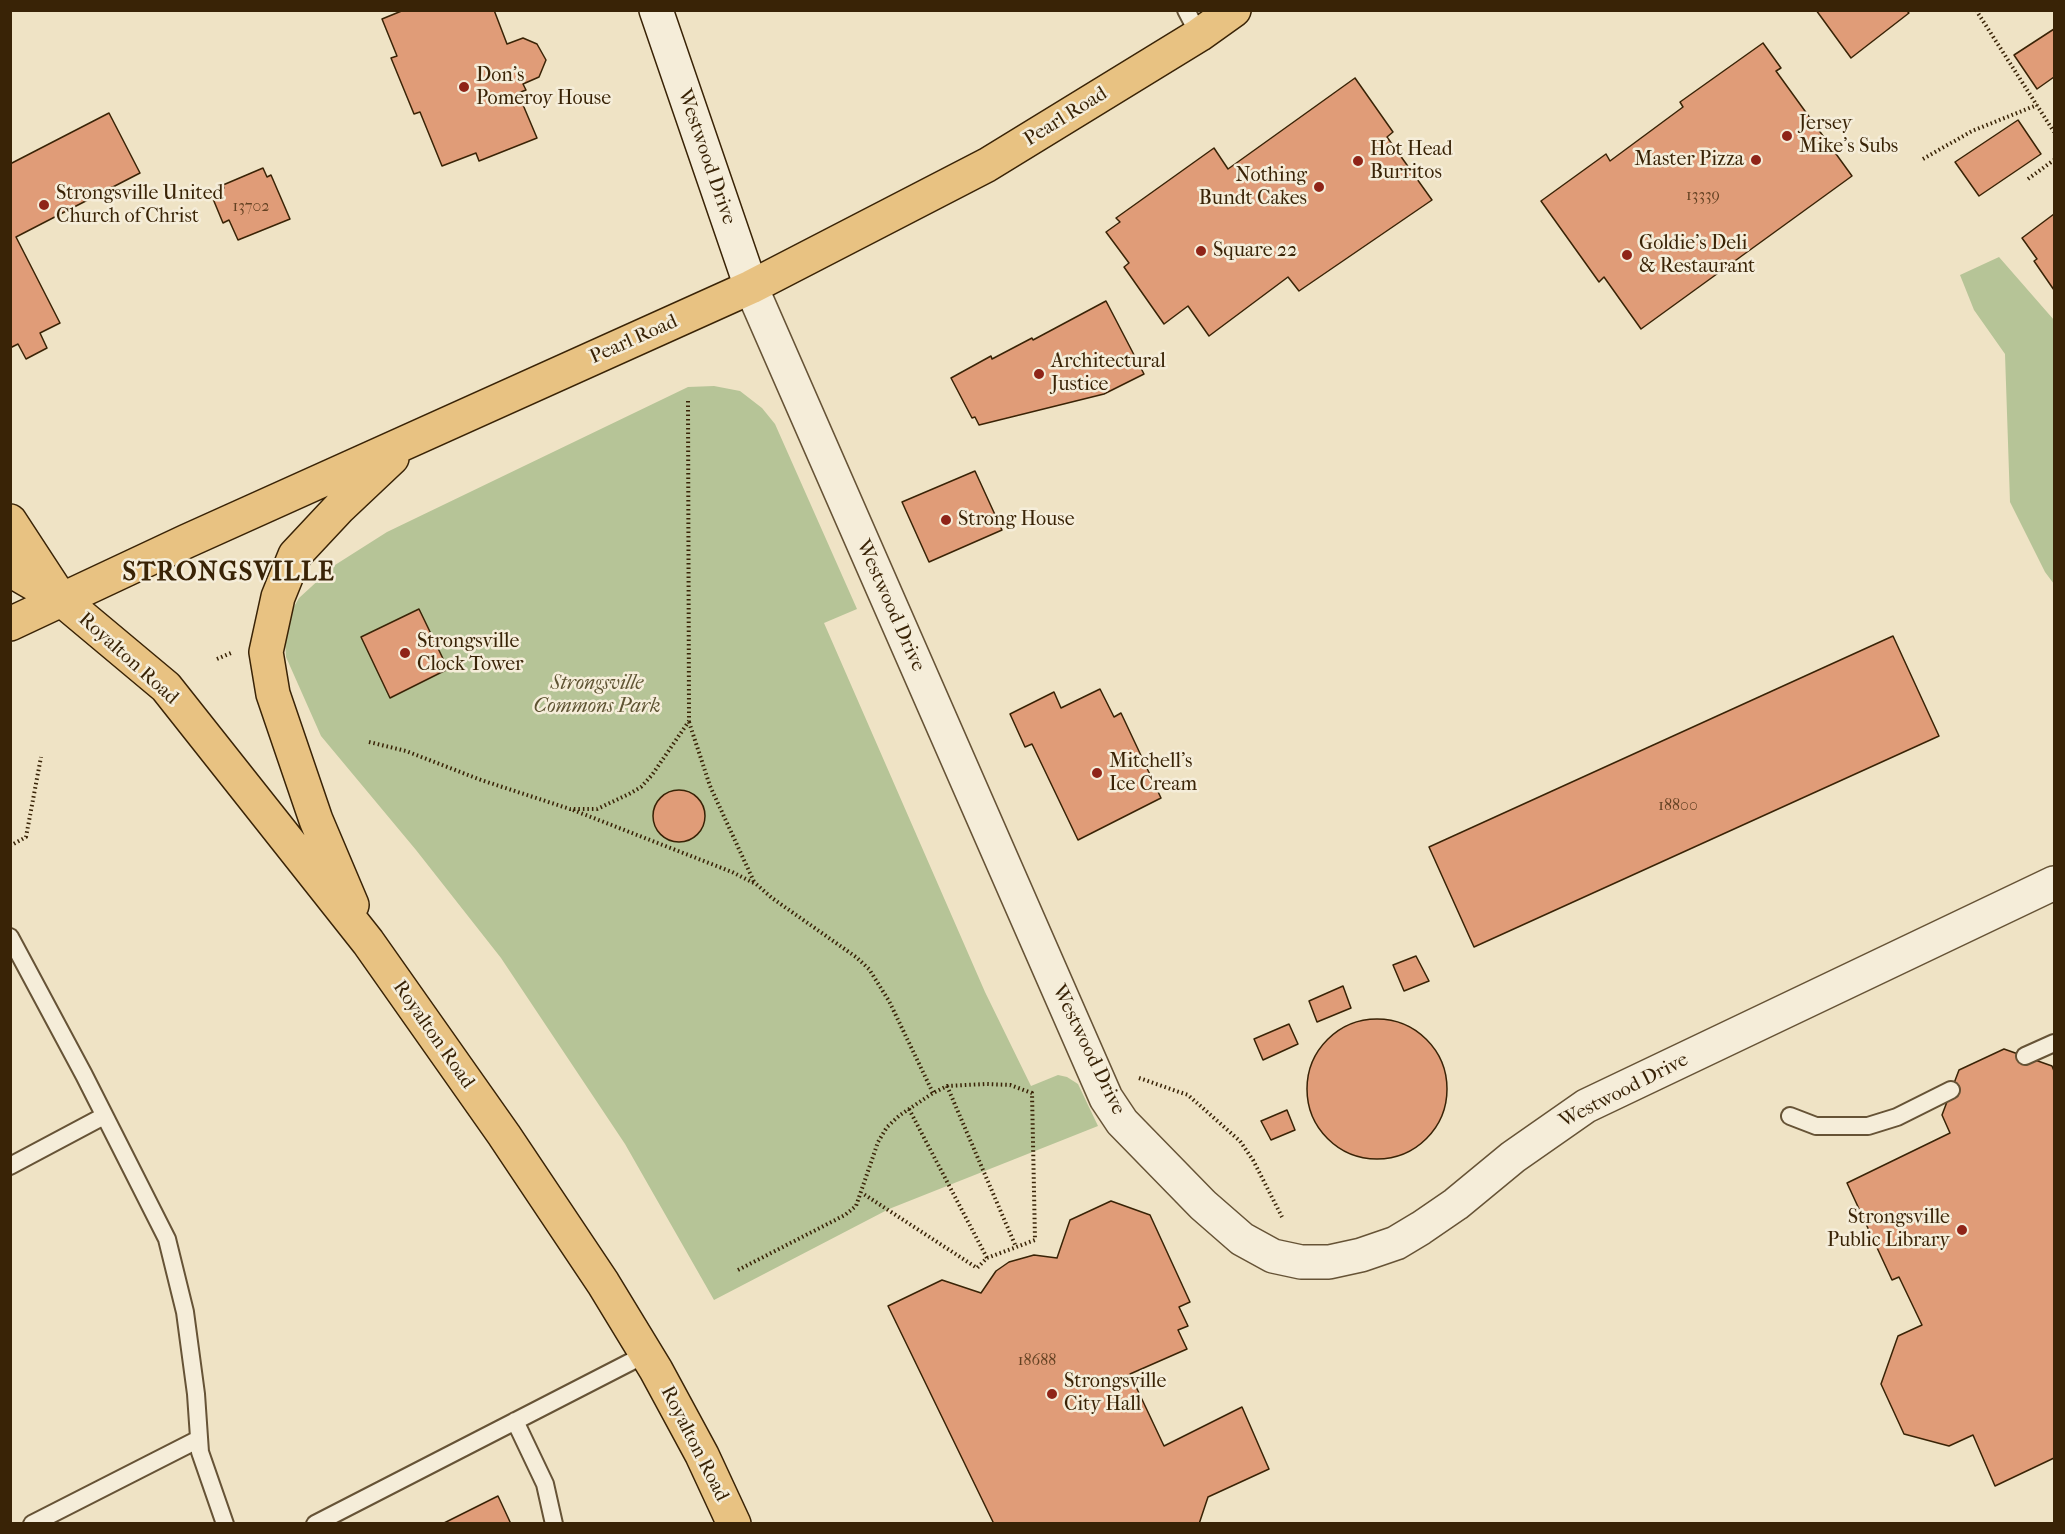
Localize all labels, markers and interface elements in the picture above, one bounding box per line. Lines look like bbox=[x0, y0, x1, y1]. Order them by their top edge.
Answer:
place label: Don's Pomeroy House bbox=[476, 64, 611, 111]
marker: Don's Pomeroy House bbox=[457, 80, 471, 94]
street label: Pearl Road bbox=[1020, 82, 1112, 152]
street label: Westwood Drive bbox=[672, 86, 740, 228]
place label: Jersey Mike's Subs bbox=[1799, 112, 1898, 159]
marker: Jersey Mike's Subs bbox=[1780, 129, 1794, 143]
place label: Hot Head Burritos bbox=[1370, 138, 1453, 185]
place label: Master Pizza bbox=[1634, 148, 1744, 172]
marker: Master Pizza bbox=[1749, 153, 1763, 167]
marker: Hot Head Burritos bbox=[1351, 154, 1365, 168]
place label: Nothing Bundt Cakes bbox=[1199, 164, 1307, 211]
marker: Nothing Bundt Cakes bbox=[1312, 180, 1326, 194]
place label: Strongsville United Church of Christ bbox=[56, 182, 223, 229]
house number: 13339 bbox=[1686, 186, 1720, 206]
house number: 13702 bbox=[233, 197, 269, 217]
marker: Strongsville United Church of Christ bbox=[37, 198, 51, 212]
place label: Goldie’s Deli & Restaurant bbox=[1639, 232, 1755, 279]
place label: Square 22 bbox=[1213, 239, 1297, 263]
marker: Square 22 bbox=[1194, 244, 1208, 258]
marker: Goldie’s Deli & Restaurant bbox=[1620, 248, 1634, 262]
street label: Pearl Road bbox=[586, 310, 682, 370]
place label: Architectural Justice bbox=[1051, 350, 1166, 397]
marker: Architectural Justice bbox=[1032, 367, 1046, 381]
place label: Strong House bbox=[958, 508, 1075, 532]
marker: Strong House bbox=[939, 513, 953, 527]
street label: Westwood Drive bbox=[850, 536, 930, 676]
district label: STRONGSVILLE bbox=[123, 558, 335, 590]
street label: Royalton Road bbox=[73, 608, 183, 710]
place label: Strongsville Clock Tower bbox=[417, 630, 524, 677]
marker: Strongsville Clock Tower bbox=[398, 646, 412, 660]
park label: Strongsville Commons Park bbox=[534, 672, 660, 719]
place label: Mitchell’s Ice Cream bbox=[1109, 750, 1197, 797]
marker: Mitchell’s Ice Cream bbox=[1090, 766, 1104, 780]
house number: 18800 bbox=[1658, 796, 1698, 816]
street label: Royalton Road bbox=[387, 976, 479, 1094]
street label: Westwood Drive bbox=[1046, 981, 1130, 1119]
street label: Westwood Drive bbox=[1555, 1048, 1693, 1134]
place label: Strongsville Public Library bbox=[1827, 1206, 1950, 1253]
marker: Strongsville Public Library bbox=[1955, 1223, 1969, 1237]
house number: 18688 bbox=[1018, 1351, 1056, 1371]
place label: Strongsville City Hall bbox=[1064, 1370, 1166, 1417]
street label: Royalton Road bbox=[655, 1382, 733, 1506]
marker: Strongsville City Hall bbox=[1045, 1387, 1059, 1401]

